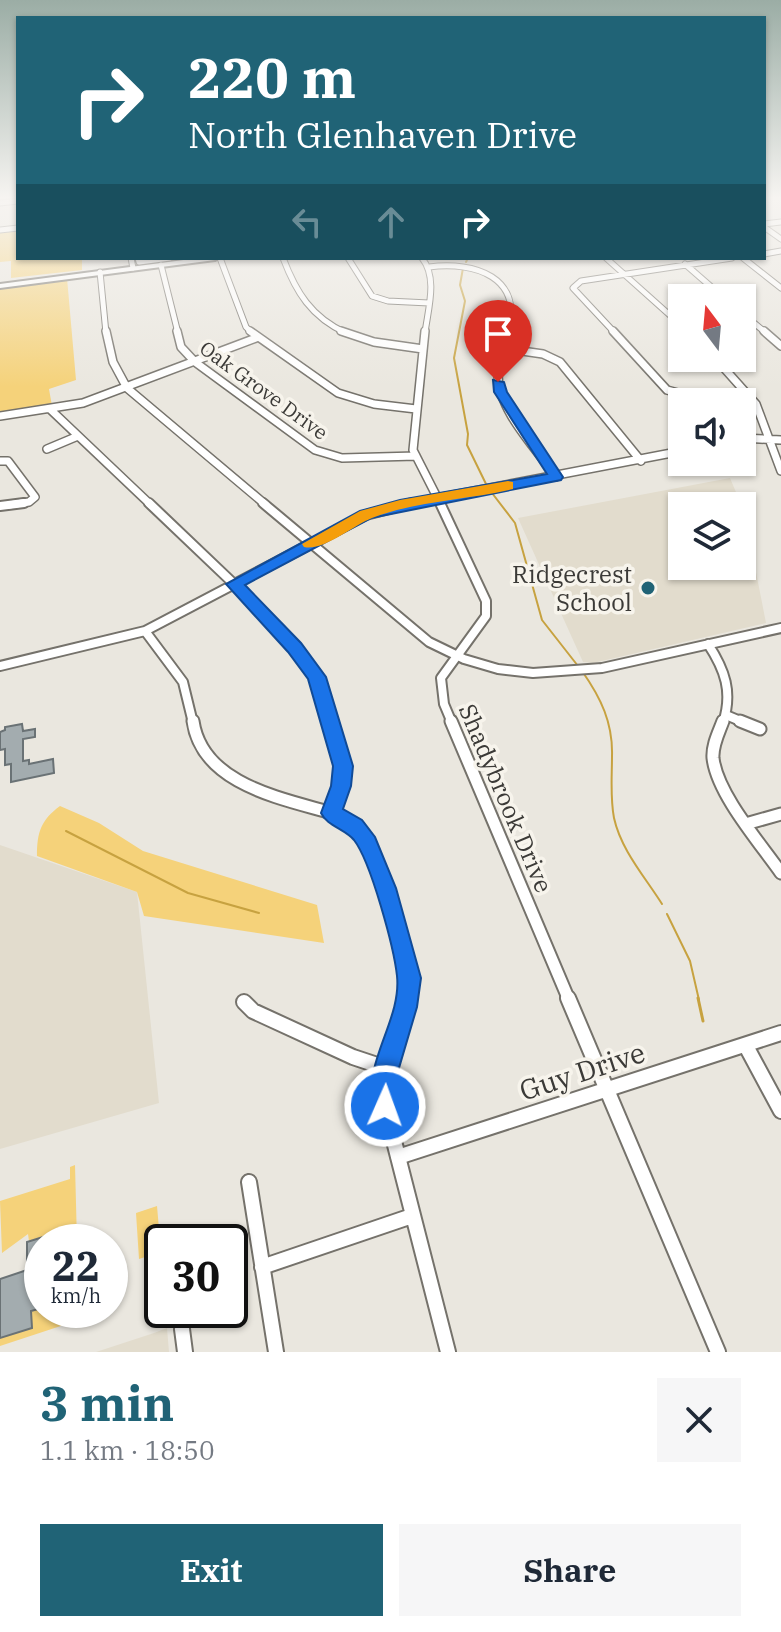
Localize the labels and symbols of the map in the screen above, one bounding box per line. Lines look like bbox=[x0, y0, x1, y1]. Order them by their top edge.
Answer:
north arrow bbox=[668, 284, 756, 372]
pin bbox=[464, 300, 532, 382]
street label: Oak Grove Drive bbox=[194, 334, 334, 446]
place label: Ridgecrest School bbox=[512, 558, 632, 618]
marker: Ridgecrest School bbox=[639, 579, 657, 597]
street label: Shadybrook Drive bbox=[452, 699, 560, 897]
street label: Guy Drive bbox=[515, 1033, 649, 1109]
position arrow bbox=[343, 1064, 427, 1148]
speed limit sign: 30 bbox=[144, 1224, 248, 1328]

